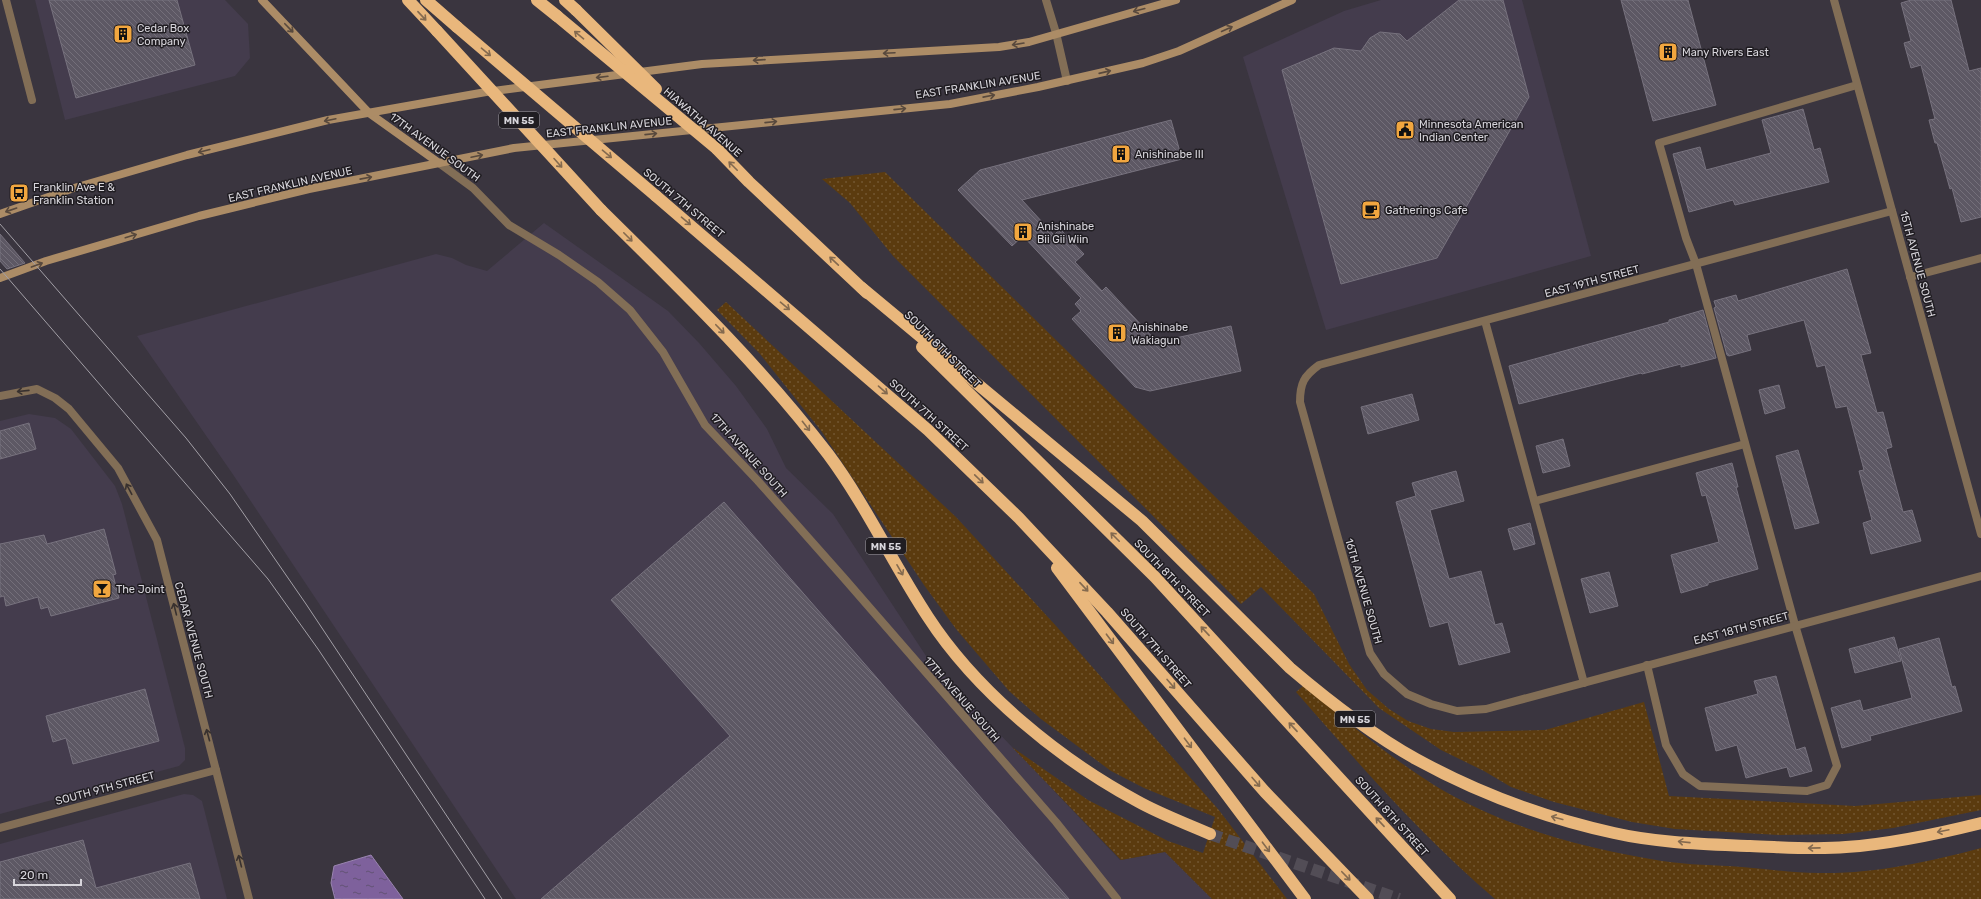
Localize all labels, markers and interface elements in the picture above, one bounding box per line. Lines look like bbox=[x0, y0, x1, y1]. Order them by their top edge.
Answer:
one-way arrow bbox=[1132, 7, 1145, 15]
one-way arrow bbox=[418, 10, 427, 21]
place label: Cedar Box Company bbox=[137, 22, 189, 48]
building icon: Cedar Box Company bbox=[112, 23, 134, 45]
one-way arrow bbox=[284, 23, 294, 33]
one-way arrow bbox=[1221, 25, 1233, 32]
one-way arrow bbox=[574, 30, 585, 39]
one-way arrow bbox=[1012, 40, 1025, 48]
building icon: Many Rivers East bbox=[1657, 41, 1679, 63]
place label: Many Rivers East bbox=[1682, 46, 1770, 59]
one-way arrow bbox=[481, 47, 492, 56]
one-way arrow bbox=[883, 49, 896, 57]
one-way arrow bbox=[753, 57, 766, 64]
one-way arrow bbox=[1098, 68, 1111, 76]
street label: EAST FRANKLIN AVENUE bbox=[914, 69, 1042, 102]
one-way arrow bbox=[596, 73, 609, 81]
street label: HIAWATHA AVENUE bbox=[661, 85, 745, 160]
one-way arrow bbox=[982, 92, 995, 100]
one-way arrow bbox=[893, 105, 906, 112]
street label: 17TH AVENUE SOUTH bbox=[387, 110, 482, 185]
road number: MN 55 bbox=[499, 112, 539, 128]
street label: EAST FRANKLIN AVENUE bbox=[545, 114, 673, 141]
one-way arrow bbox=[324, 116, 337, 124]
one-way arrow bbox=[764, 118, 777, 125]
place label: Minnesota American Indian Center bbox=[1419, 118, 1524, 144]
public building icon: Minnesota American Indian Center bbox=[1394, 119, 1416, 141]
one-way arrow bbox=[644, 130, 657, 138]
building icon: Anishinabe III bbox=[1110, 143, 1132, 165]
one-way arrow bbox=[198, 147, 211, 155]
place label: Anishinabe III bbox=[1135, 148, 1204, 161]
one-way arrow bbox=[601, 150, 612, 159]
one-way arrow bbox=[470, 151, 483, 159]
one-way arrow bbox=[553, 158, 563, 168]
one-way arrow bbox=[728, 161, 738, 171]
street label: EAST FRANKLIN AVENUE bbox=[227, 164, 354, 205]
street label: SOUTH 7TH STREET bbox=[641, 166, 727, 241]
one-way arrow bbox=[359, 173, 372, 181]
place label: Franklin Ave E & Franklin Station bbox=[33, 181, 115, 207]
bus stop icon: Franklin Ave E & Franklin Station bbox=[8, 182, 30, 204]
cafe icon: Gatherings Cafe bbox=[1360, 199, 1382, 221]
place label: Gatherings Cafe bbox=[1385, 204, 1468, 217]
one-way arrow bbox=[6, 206, 18, 214]
street label: 15TH AVENUE SOUTH bbox=[1897, 210, 1938, 319]
one-way arrow bbox=[680, 217, 691, 226]
place label: Anishinabe Bii Gii Wiin bbox=[1037, 220, 1094, 246]
building icon: Anishinabe Bii Gii Wiin bbox=[1012, 221, 1034, 243]
one-way arrow bbox=[124, 232, 137, 239]
one-way arrow bbox=[623, 232, 633, 242]
one-way arrow bbox=[829, 257, 839, 266]
one-way arrow bbox=[30, 260, 42, 268]
street label: EAST 19TH STREET bbox=[1543, 262, 1642, 300]
one-way arrow bbox=[780, 301, 790, 310]
street label: SOUTH 8TH STREET bbox=[902, 308, 984, 391]
place label: Anishinabe Wakiagun bbox=[1131, 321, 1188, 347]
building icon: Anishinabe Wakiagun bbox=[1106, 322, 1128, 344]
one-way arrow bbox=[716, 324, 725, 334]
street label: SOUTH 7TH STREET bbox=[887, 377, 971, 455]
one-way arrow bbox=[878, 386, 889, 395]
one-way arrow bbox=[17, 387, 30, 395]
street label: 17TH AVENUE SOUTH bbox=[707, 411, 790, 500]
one-way arrow bbox=[802, 421, 811, 432]
one-way arrow bbox=[974, 474, 984, 484]
one-way arrow bbox=[125, 483, 133, 495]
one-way arrow bbox=[1110, 532, 1120, 542]
street label: SOUTH 8TH STREET bbox=[1131, 537, 1212, 620]
street label: 16TH AVENUE SOUTH bbox=[1342, 537, 1385, 645]
road number: MN 55 bbox=[866, 538, 906, 554]
one-way arrow bbox=[896, 564, 904, 576]
bar icon: The Joint bbox=[91, 578, 113, 600]
street label: CEDAR AVENUE SOUTH bbox=[172, 580, 215, 700]
one-way arrow bbox=[1079, 582, 1089, 592]
place label: The Joint bbox=[116, 583, 165, 596]
one-way arrow bbox=[171, 603, 178, 616]
street label: SOUTH 7TH STREET bbox=[1117, 606, 1194, 691]
street label: EAST 18TH STREET bbox=[1692, 609, 1791, 647]
one-way arrow bbox=[1200, 626, 1209, 636]
one-way arrow bbox=[1106, 633, 1114, 644]
street label: 17TH AVENUE SOUTH bbox=[921, 654, 1002, 745]
one-way arrow bbox=[1166, 679, 1175, 690]
road number: MN 55 bbox=[1335, 711, 1375, 727]
one-way arrow bbox=[1288, 721, 1297, 732]
one-way arrow bbox=[203, 729, 211, 742]
one-way arrow bbox=[1184, 737, 1192, 748]
street label: SOUTH 9TH STREET bbox=[54, 769, 157, 808]
street label: SOUTH 8TH STREET bbox=[1352, 774, 1431, 859]
one-way arrow bbox=[1252, 777, 1261, 787]
one-way arrow bbox=[1551, 814, 1564, 821]
one-way arrow bbox=[1376, 817, 1385, 828]
one-way arrow bbox=[1937, 828, 1950, 836]
one-way arrow bbox=[1678, 839, 1691, 846]
one-way arrow bbox=[1262, 841, 1270, 852]
one-way arrow bbox=[1808, 844, 1821, 852]
one-way arrow bbox=[236, 855, 243, 868]
scale bar bbox=[14, 861, 81, 887]
text: 20 m bbox=[20, 868, 48, 882]
one-way arrow bbox=[1341, 871, 1351, 881]

